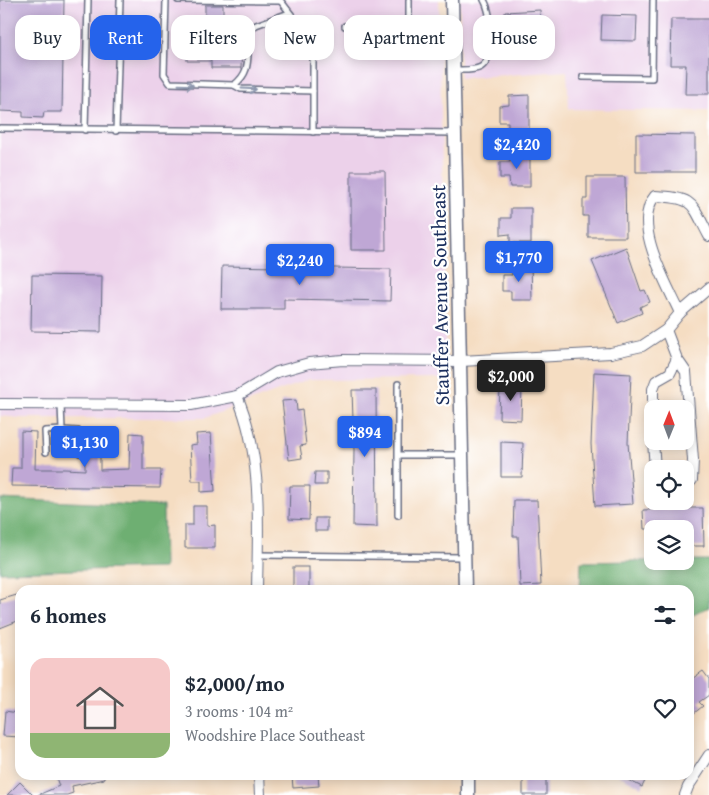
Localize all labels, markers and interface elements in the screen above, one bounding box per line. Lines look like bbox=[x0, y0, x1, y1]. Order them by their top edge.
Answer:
chip: Buy bbox=[15, 15, 80, 60]
chip: Rent bbox=[90, 15, 161, 60]
chip: Filters bbox=[171, 15, 255, 60]
chip: New bbox=[265, 15, 334, 60]
chip: Apartment bbox=[344, 15, 463, 60]
chip: House bbox=[473, 15, 555, 60]
one-way arrow bbox=[178, 80, 194, 89]
one-way arrow bbox=[241, 85, 257, 94]
pin: $2,420 bbox=[476, 128, 558, 170]
text: $2,420 bbox=[494, 132, 540, 156]
street label: Stauffer Avenue Southeast bbox=[423, 184, 456, 406]
pin: $1,770 bbox=[478, 240, 560, 283]
pin: $2,240 bbox=[259, 244, 341, 286]
text: $1,770 bbox=[496, 245, 542, 269]
text: $2,240 bbox=[277, 248, 323, 272]
pin: $2,000 bbox=[470, 360, 552, 402]
text: $2,000 bbox=[488, 364, 534, 388]
north arrow bbox=[644, 400, 694, 450]
map controls bbox=[644, 400, 694, 570]
pin: $894 bbox=[335, 416, 395, 458]
text: $894 bbox=[348, 420, 382, 444]
pin: $1,130 bbox=[44, 426, 126, 468]
text: $1,130 bbox=[62, 430, 108, 454]
button: locate bbox=[644, 460, 694, 510]
button: layers bbox=[644, 520, 694, 570]
text: 6 homes bbox=[30, 600, 106, 631]
icon: filters bbox=[651, 601, 679, 629]
text: $2,000/mo bbox=[185, 668, 285, 699]
icon: home bbox=[70, 678, 130, 738]
icon: heart bbox=[651, 694, 679, 722]
text: 3 rooms · 104 m² bbox=[185, 699, 293, 723]
text: Woodshire Place Southeast bbox=[185, 723, 365, 747]

